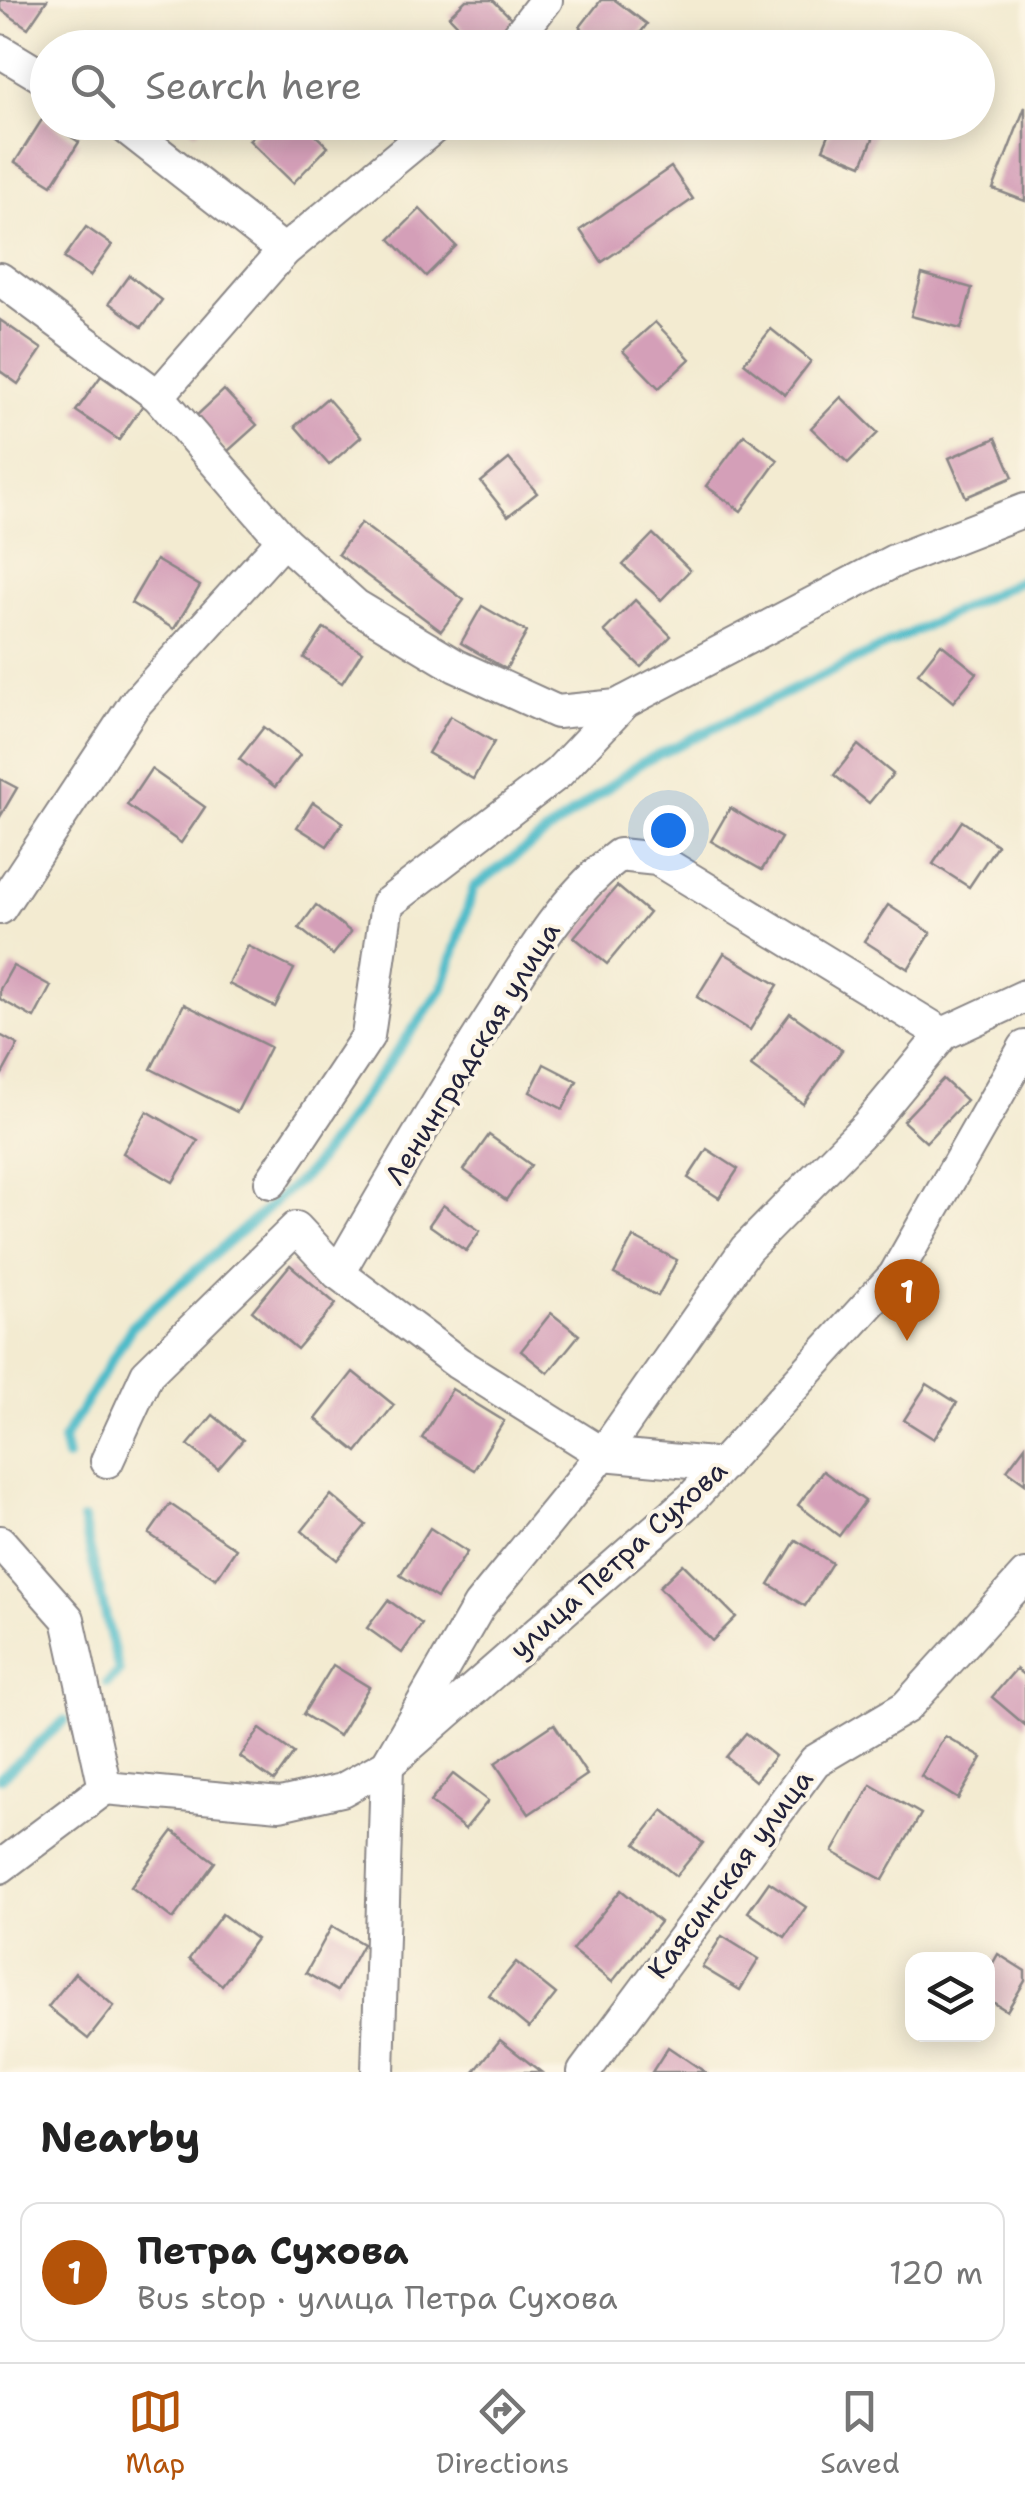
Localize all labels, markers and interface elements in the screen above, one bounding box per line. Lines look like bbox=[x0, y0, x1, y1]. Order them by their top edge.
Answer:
search box bbox=[30, 30, 995, 140]
icon: search bbox=[65, 58, 120, 113]
text: Search here bbox=[145, 60, 362, 111]
your location bbox=[643, 805, 694, 856]
street label: Ленинградская улица bbox=[375, 914, 569, 1192]
pin: 1 bbox=[874, 1258, 940, 1341]
street label: улица Петра Сухова bbox=[501, 1451, 735, 1667]
street label: Каясинская улица bbox=[639, 1761, 821, 1987]
map controls bbox=[905, 1952, 995, 2042]
button: layers bbox=[905, 1952, 995, 2042]
text: Nearby bbox=[40, 2109, 200, 2165]
text: Петра Сухова bbox=[137, 2225, 409, 2276]
text: 1 bbox=[67, 2251, 82, 2294]
text: 120 m bbox=[889, 2251, 983, 2294]
text: Bus stop · улица Петра Сухова bbox=[137, 2276, 618, 2319]
tab: Map bbox=[125, 2384, 185, 2482]
tab: Directions bbox=[436, 2384, 569, 2482]
tab: Saved bbox=[820, 2384, 900, 2482]

